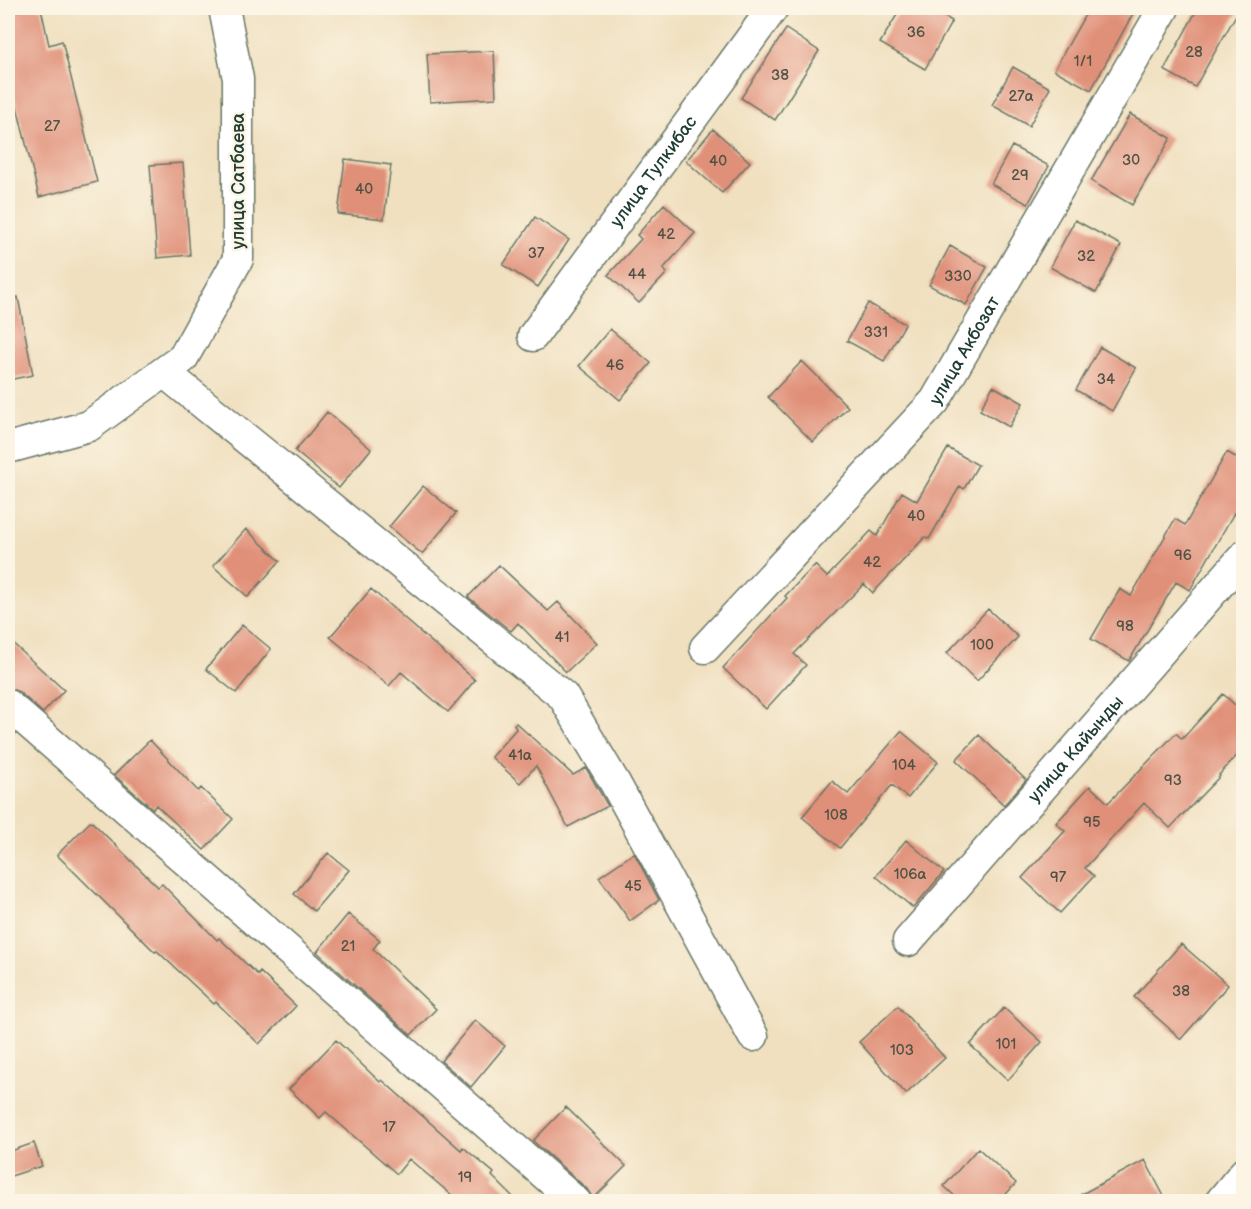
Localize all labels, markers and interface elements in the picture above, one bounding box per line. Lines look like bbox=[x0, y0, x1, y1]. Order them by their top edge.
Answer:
house number: 36 bbox=[907, 23, 925, 42]
house number: 28 bbox=[1185, 43, 1203, 62]
house number: 1/1 bbox=[1074, 52, 1092, 71]
house number: 38 bbox=[771, 66, 789, 85]
house number: 27а bbox=[1008, 87, 1034, 106]
street label: улица Сатбаева bbox=[228, 112, 249, 249]
street label: улица Тулкибас bbox=[606, 112, 702, 231]
house number: 27 bbox=[44, 117, 61, 136]
house number: 30 bbox=[1122, 151, 1140, 170]
house number: 40 bbox=[709, 152, 727, 171]
house number: 29 bbox=[1011, 166, 1029, 185]
house number: 40 bbox=[355, 180, 373, 199]
house number: 42 bbox=[657, 225, 675, 244]
house number: 37 bbox=[528, 244, 545, 263]
house number: 32 bbox=[1077, 247, 1095, 266]
house number: 44 bbox=[628, 265, 646, 284]
house number: 330 bbox=[944, 267, 972, 286]
street label: улица Акбозат bbox=[925, 292, 1005, 409]
house number: 331 bbox=[864, 323, 888, 342]
house number: 46 bbox=[606, 356, 624, 375]
house number: 34 bbox=[1097, 370, 1115, 389]
house number: 40 bbox=[907, 507, 925, 526]
house number: 96 bbox=[1174, 546, 1192, 565]
house number: 42 bbox=[863, 553, 881, 572]
house number: 98 bbox=[1116, 617, 1134, 636]
house number: 41 bbox=[555, 628, 569, 647]
house number: 100 bbox=[970, 636, 994, 655]
street label: улица Кайынды bbox=[1024, 692, 1128, 807]
house number: 41а bbox=[508, 746, 532, 765]
house number: 104 bbox=[892, 756, 916, 775]
house number: 93 bbox=[1164, 771, 1182, 790]
house number: 108 bbox=[824, 806, 848, 825]
house number: 95 bbox=[1083, 813, 1101, 832]
house number: 106а bbox=[894, 865, 926, 884]
house number: 97 bbox=[1050, 868, 1067, 887]
house number: 45 bbox=[624, 877, 642, 896]
house number: 21 bbox=[341, 937, 355, 956]
house number: 38 bbox=[1172, 982, 1190, 1001]
house number: 101 bbox=[996, 1035, 1016, 1054]
house number: 103 bbox=[890, 1041, 914, 1060]
house number: 17 bbox=[382, 1118, 396, 1137]
house number: 19 bbox=[458, 1168, 472, 1187]

